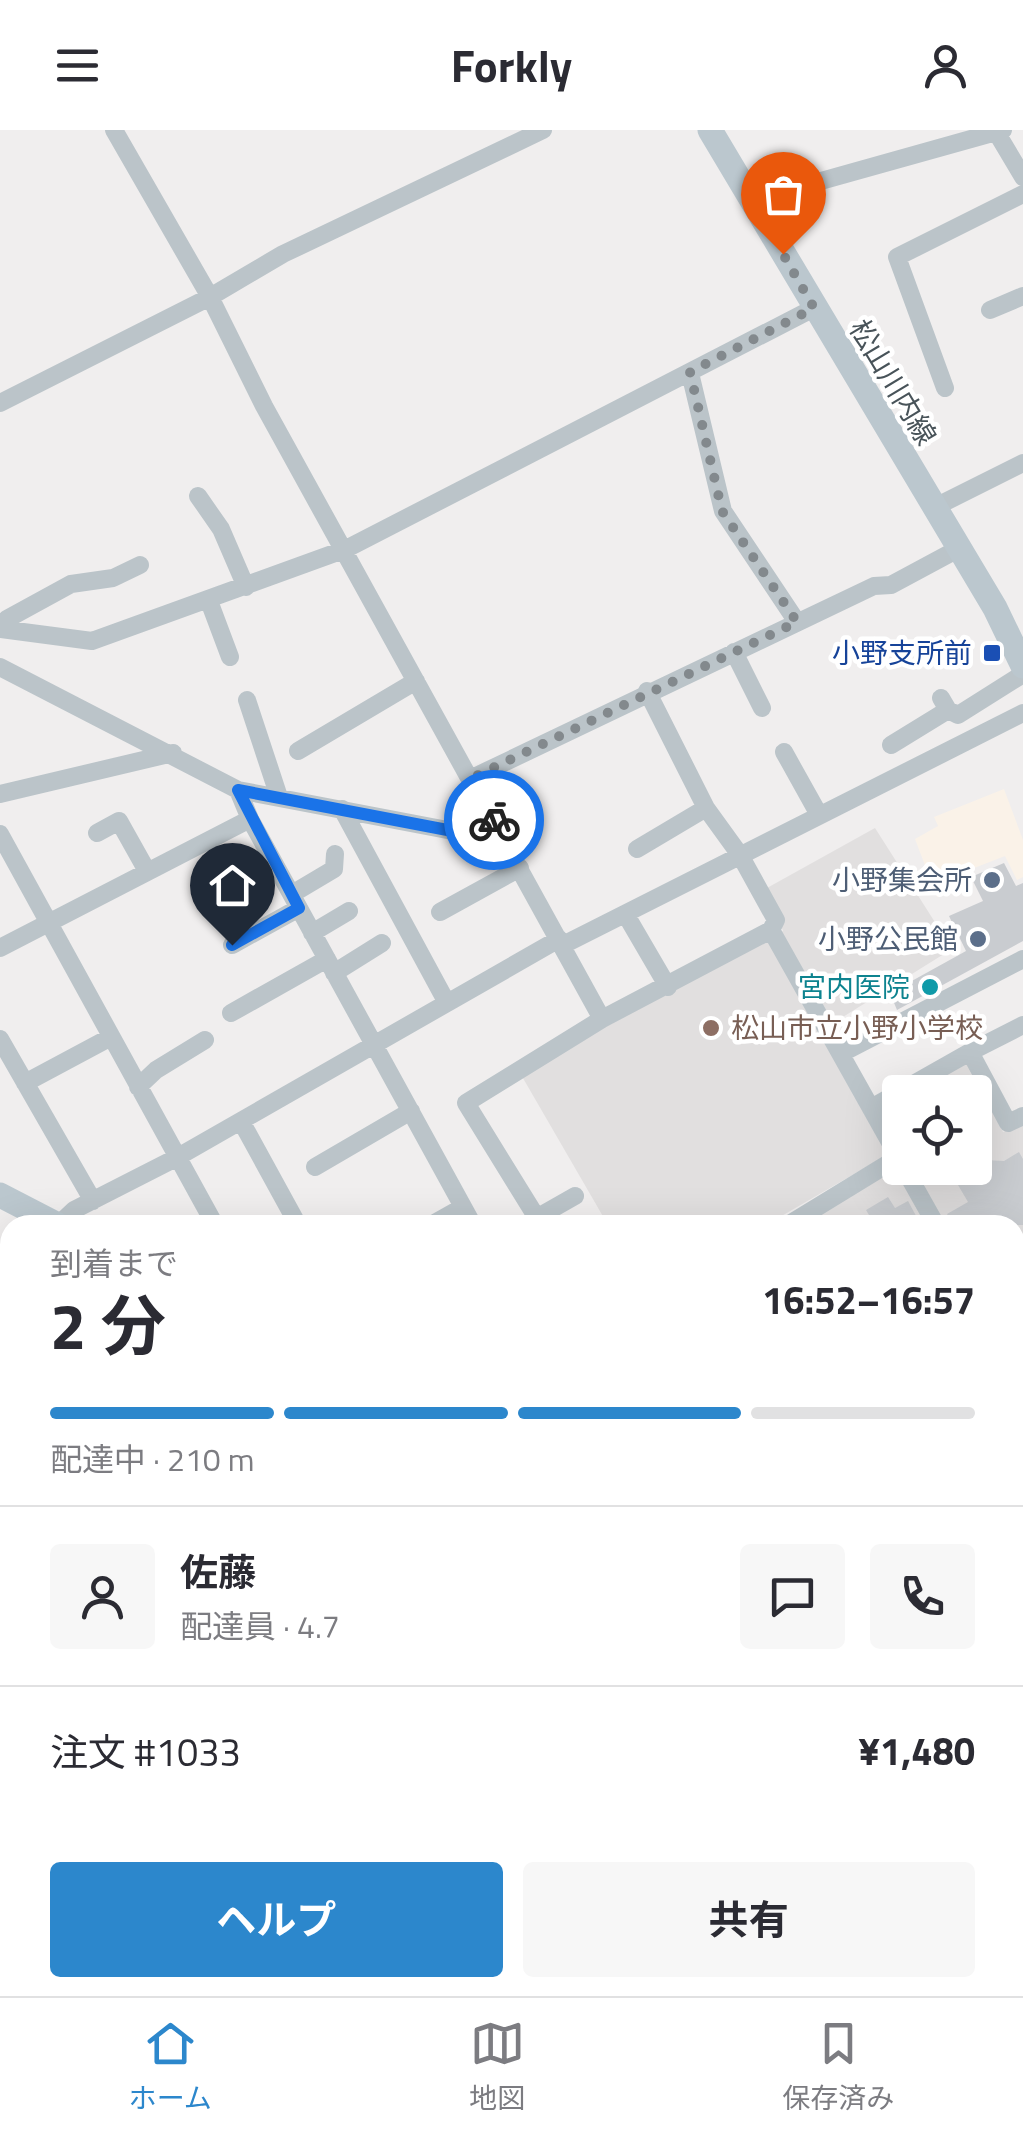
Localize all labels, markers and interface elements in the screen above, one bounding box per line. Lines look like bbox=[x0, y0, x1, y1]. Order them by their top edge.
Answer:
text: Forkly bbox=[451, 31, 572, 99]
icon: menu bbox=[50, 38, 105, 93]
icon: person bbox=[918, 38, 973, 93]
pin bbox=[741, 152, 826, 255]
icon: bag bbox=[756, 167, 811, 222]
street label: 松山川内線 bbox=[839, 311, 948, 453]
place label: 小野支所前 bbox=[832, 631, 972, 674]
marker: 小野支所前 bbox=[981, 642, 1003, 664]
courier bbox=[444, 770, 544, 870]
icon: bike bbox=[467, 793, 522, 848]
pin bbox=[190, 843, 275, 946]
icon: home bbox=[205, 858, 260, 913]
place label: 小野集会所 bbox=[832, 858, 972, 901]
marker: 小野集会所 bbox=[981, 869, 1003, 891]
place label: 小野公民館 bbox=[818, 917, 958, 960]
marker: 小野公民館 bbox=[967, 928, 989, 950]
place label: 宮内医院 bbox=[798, 965, 910, 1008]
marker: 宮内医院 bbox=[919, 976, 941, 998]
place label: 松山市立小野小学校 bbox=[731, 1006, 983, 1049]
marker: 松山市立小野小学校 bbox=[700, 1017, 722, 1039]
map controls bbox=[882, 1075, 992, 1185]
button: locate bbox=[882, 1075, 992, 1185]
text: 到着まで bbox=[50, 1239, 178, 1287]
text: 16:52–16:57 bbox=[762, 1271, 975, 1329]
text: 2 分 bbox=[50, 1275, 166, 1374]
text: 配達中 · 210 m bbox=[50, 1435, 255, 1483]
text: 佐藤 bbox=[180, 1543, 256, 1601]
button: person bbox=[50, 1544, 155, 1649]
button: chat bbox=[740, 1544, 845, 1649]
button: phone bbox=[870, 1544, 975, 1649]
text: 配達員 · 4.7 bbox=[180, 1602, 340, 1650]
text: ¥1,480 bbox=[859, 1722, 975, 1780]
text: 注文 #1033 bbox=[50, 1723, 241, 1781]
button: ヘルプ bbox=[50, 1862, 503, 1977]
button: 共有 bbox=[523, 1862, 975, 1977]
tab: ホーム bbox=[129, 2016, 212, 2119]
tab: 地図 bbox=[469, 2016, 525, 2119]
tab: 保存済み bbox=[782, 2016, 894, 2119]

